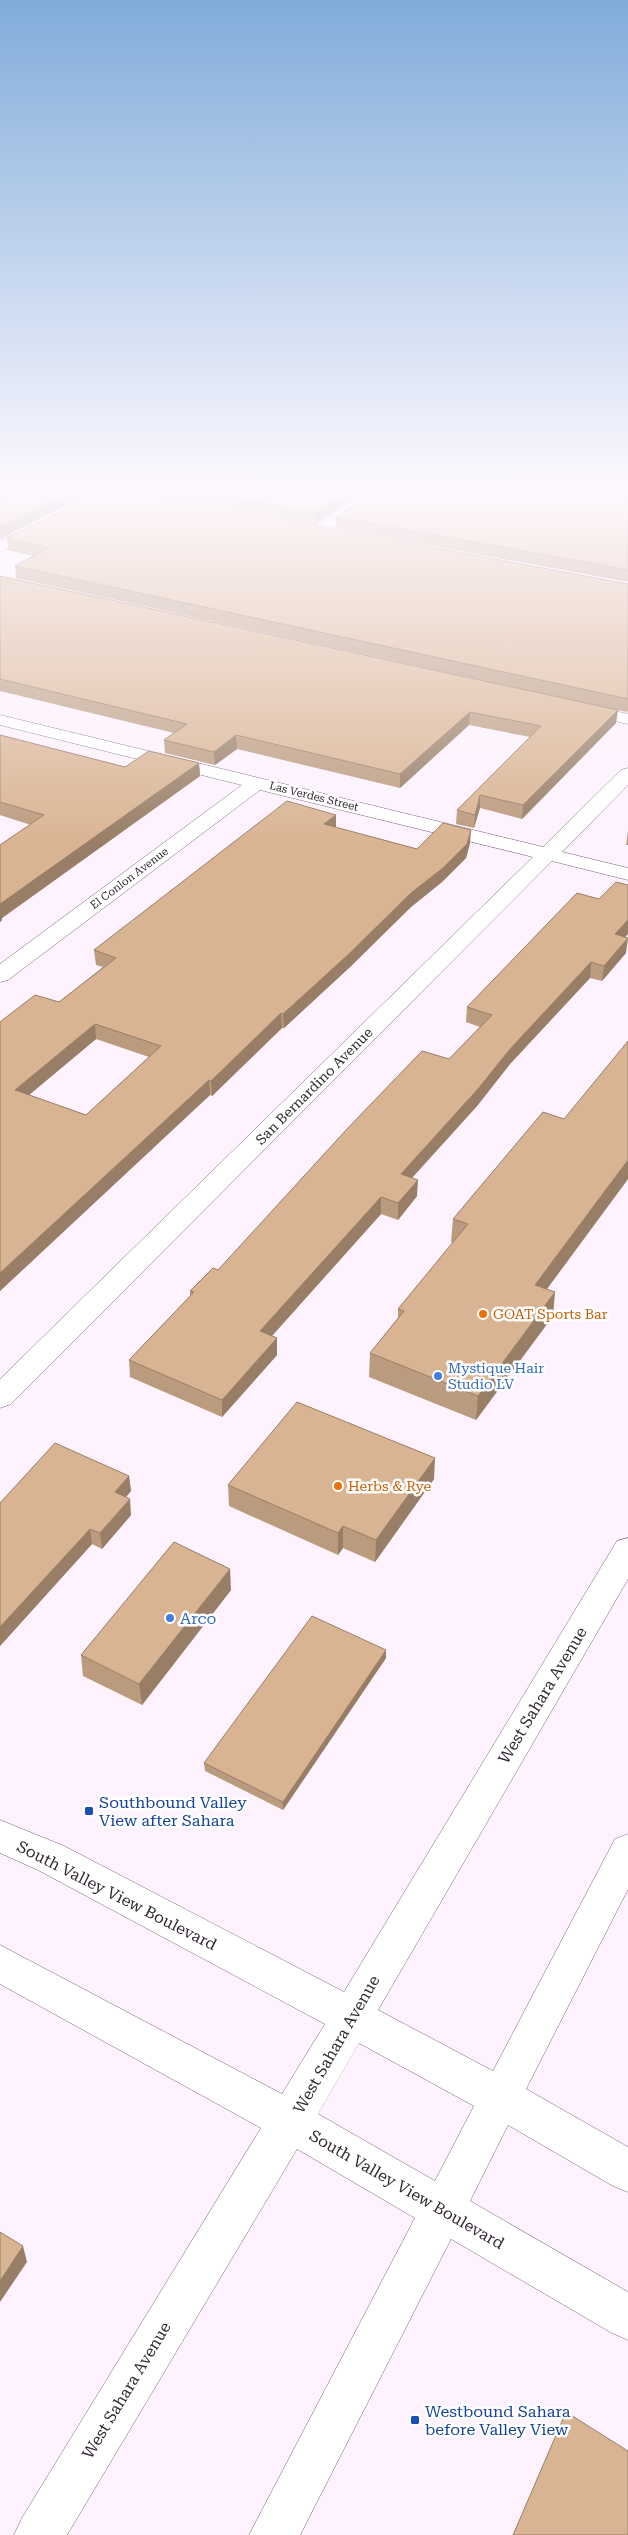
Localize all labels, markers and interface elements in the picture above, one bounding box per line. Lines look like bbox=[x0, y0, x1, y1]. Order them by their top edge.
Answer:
street label: Las Verdes Street bbox=[268, 779, 360, 814]
street label: El Conlon Avenue bbox=[88, 845, 171, 912]
street label: San Bernardino Avenue bbox=[252, 1024, 376, 1148]
place label: GOAT Sports Bar bbox=[493, 1306, 608, 1322]
marker: GOAT Sports Bar bbox=[477, 1308, 489, 1320]
place label: Mystique Hair Studio LV bbox=[448, 1360, 544, 1392]
marker: Mystique Hair Studio LV bbox=[432, 1370, 444, 1382]
place label: Herbs & Rye bbox=[348, 1478, 432, 1494]
marker: Herbs & Rye bbox=[332, 1480, 344, 1492]
place label: Arco bbox=[180, 1609, 217, 1628]
marker: Arco bbox=[164, 1612, 176, 1624]
street label: West Sahara Avenue bbox=[494, 1623, 591, 1767]
place label: Southbound Valley View after Sahara bbox=[99, 1793, 247, 1830]
marker: Southbound Valley View after Sahara bbox=[83, 1805, 95, 1817]
street label: South Valley View Boulevard bbox=[14, 1837, 220, 1954]
street label: West Sahara Avenue bbox=[289, 1972, 384, 2117]
street label: South Valley View Boulevard bbox=[306, 2126, 508, 2253]
street label: West Sahara Avenue bbox=[78, 2318, 175, 2462]
place label: Westbound Sahara before Valley View bbox=[425, 2402, 571, 2439]
marker: Westbound Sahara before Valley View bbox=[409, 2414, 421, 2426]

